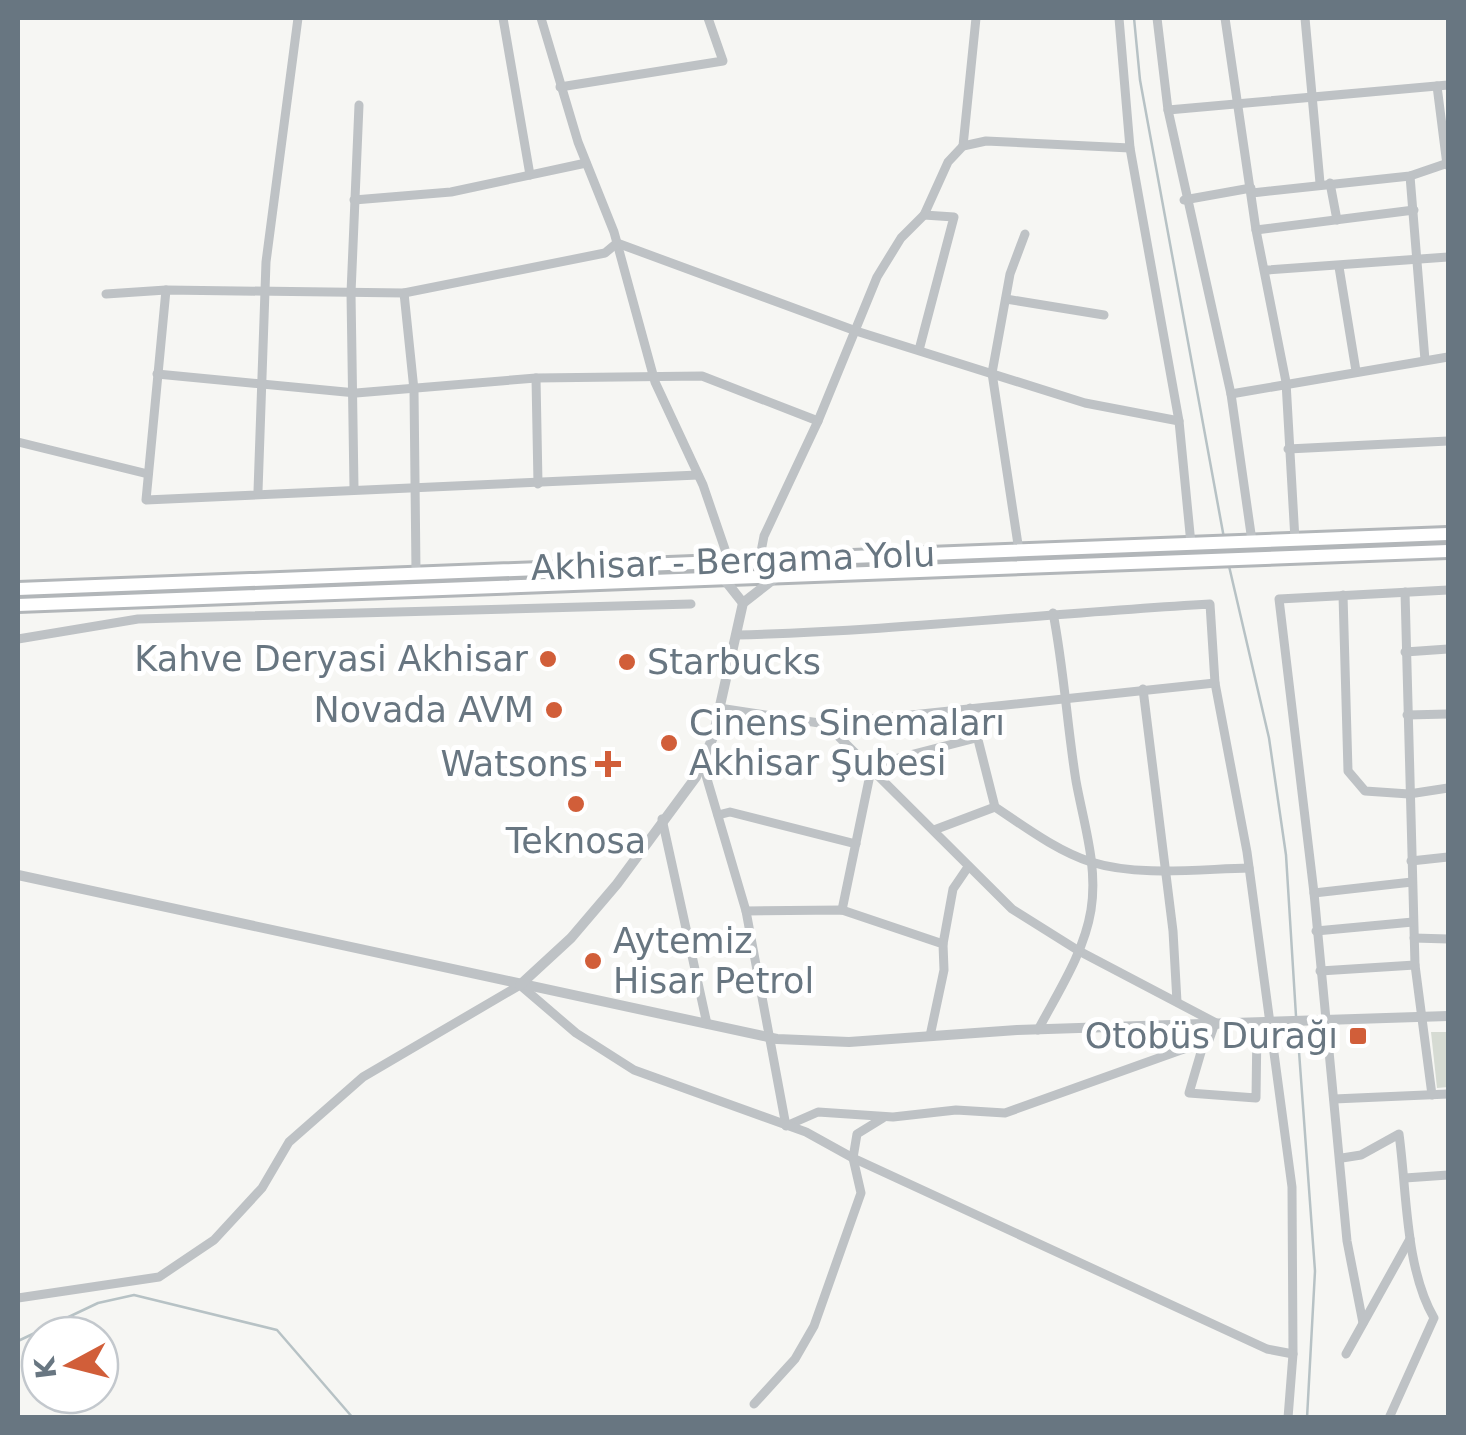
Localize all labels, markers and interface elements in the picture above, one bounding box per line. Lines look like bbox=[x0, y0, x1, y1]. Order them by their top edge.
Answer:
street label: Akhisar - Bergama Yolu bbox=[530, 534, 936, 588]
place label: Kahve Deryasi Akhisar bbox=[134, 639, 529, 679]
place label: Starbucks bbox=[647, 642, 821, 682]
marker: Kahve Deryasi Akhisar bbox=[537, 648, 559, 670]
marker: Starbucks bbox=[616, 651, 638, 673]
place label: Novada AVM bbox=[314, 690, 534, 730]
marker: Novada AVM bbox=[543, 699, 565, 721]
place label: Cinens Sinemaları Akhisar Şubesi bbox=[689, 703, 1005, 783]
marker: Cinens Sinemaları Akhisar Şubesi bbox=[658, 732, 680, 754]
place label: Watsons bbox=[440, 744, 588, 784]
marker: Watsons bbox=[597, 753, 619, 775]
marker: Teknosa bbox=[565, 793, 587, 815]
place label: Teknosa bbox=[505, 821, 646, 861]
place label: Aytemiz Hisar Petrol bbox=[613, 921, 814, 1001]
marker: Aytemiz Hisar Petrol bbox=[582, 950, 604, 972]
place label: Otobüs Durağı bbox=[1085, 1016, 1338, 1056]
marker: Otobüs Durağı bbox=[1347, 1025, 1369, 1047]
north arrow bbox=[20, 1315, 120, 1415]
text: K bbox=[28, 1354, 63, 1381]

